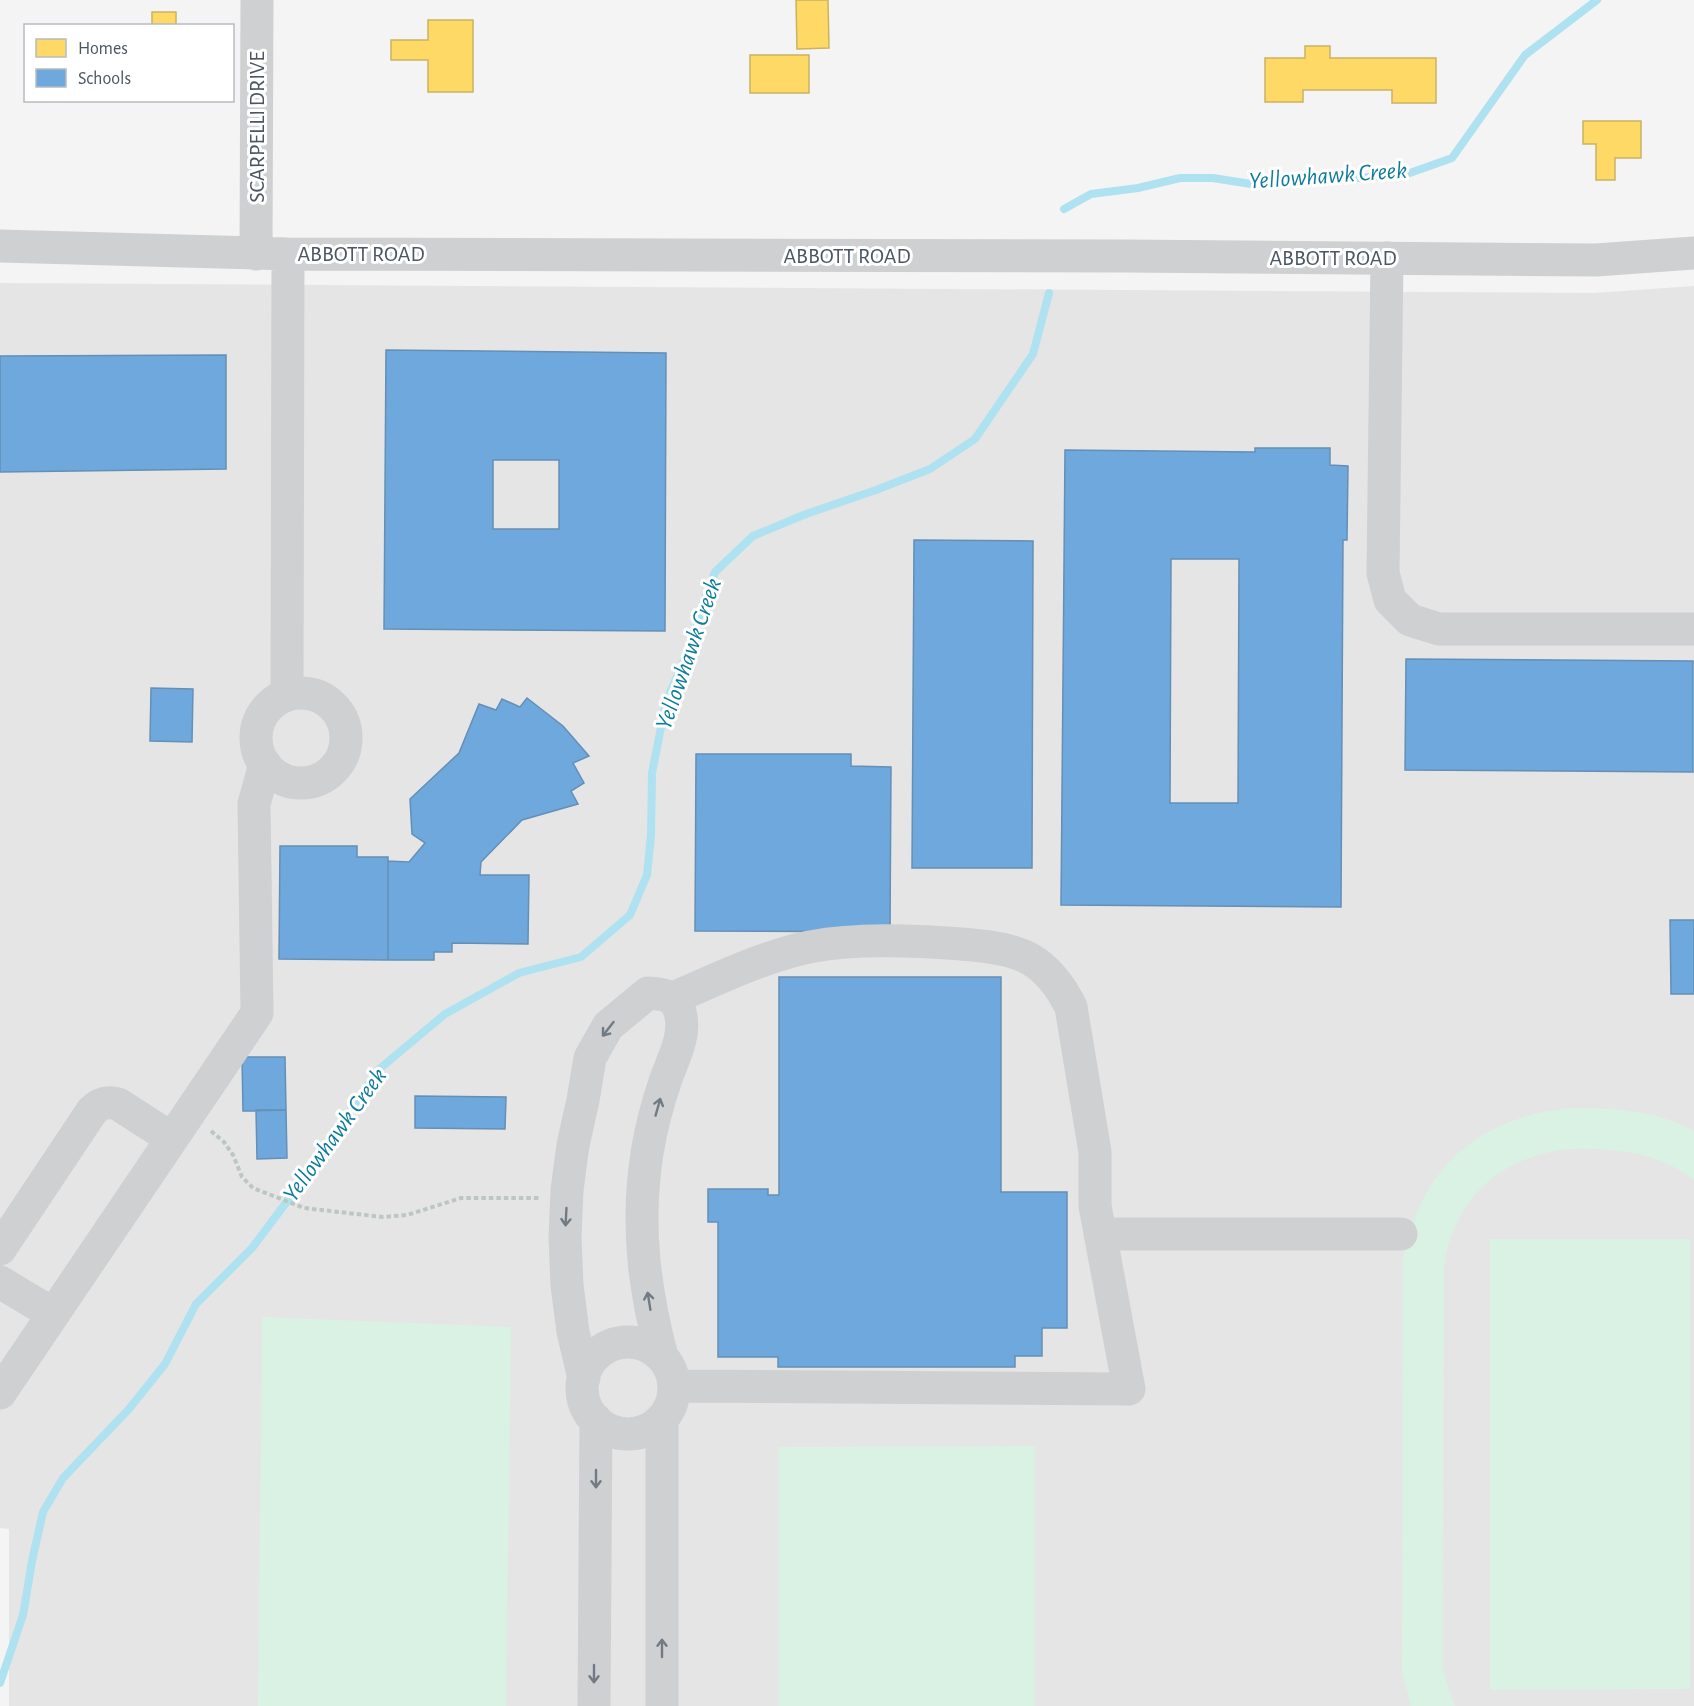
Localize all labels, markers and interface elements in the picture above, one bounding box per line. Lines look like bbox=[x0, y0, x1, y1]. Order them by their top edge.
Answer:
legend bbox=[24, 24, 234, 102]
text: Homes bbox=[78, 40, 128, 58]
street label: SCARPELLI DRIVE bbox=[246, 51, 268, 203]
text: Schools bbox=[78, 70, 131, 88]
water label: Yellowhawk Creek bbox=[1248, 159, 1408, 193]
street label: ABBOTT ROAD bbox=[297, 243, 425, 265]
street label: ABBOTT ROAD bbox=[783, 245, 911, 267]
street label: ABBOTT ROAD bbox=[1269, 247, 1397, 269]
water label: Yellowhawk Creek bbox=[652, 575, 726, 733]
one-way arrow bbox=[601, 1021, 614, 1037]
water label: Yellowhawk Creek bbox=[279, 1064, 391, 1206]
one-way arrow bbox=[652, 1098, 664, 1117]
one-way arrow bbox=[560, 1206, 571, 1226]
one-way arrow bbox=[643, 1291, 654, 1311]
one-way arrow bbox=[590, 1468, 601, 1488]
one-way arrow bbox=[656, 1638, 668, 1658]
one-way arrow bbox=[589, 1663, 600, 1683]

